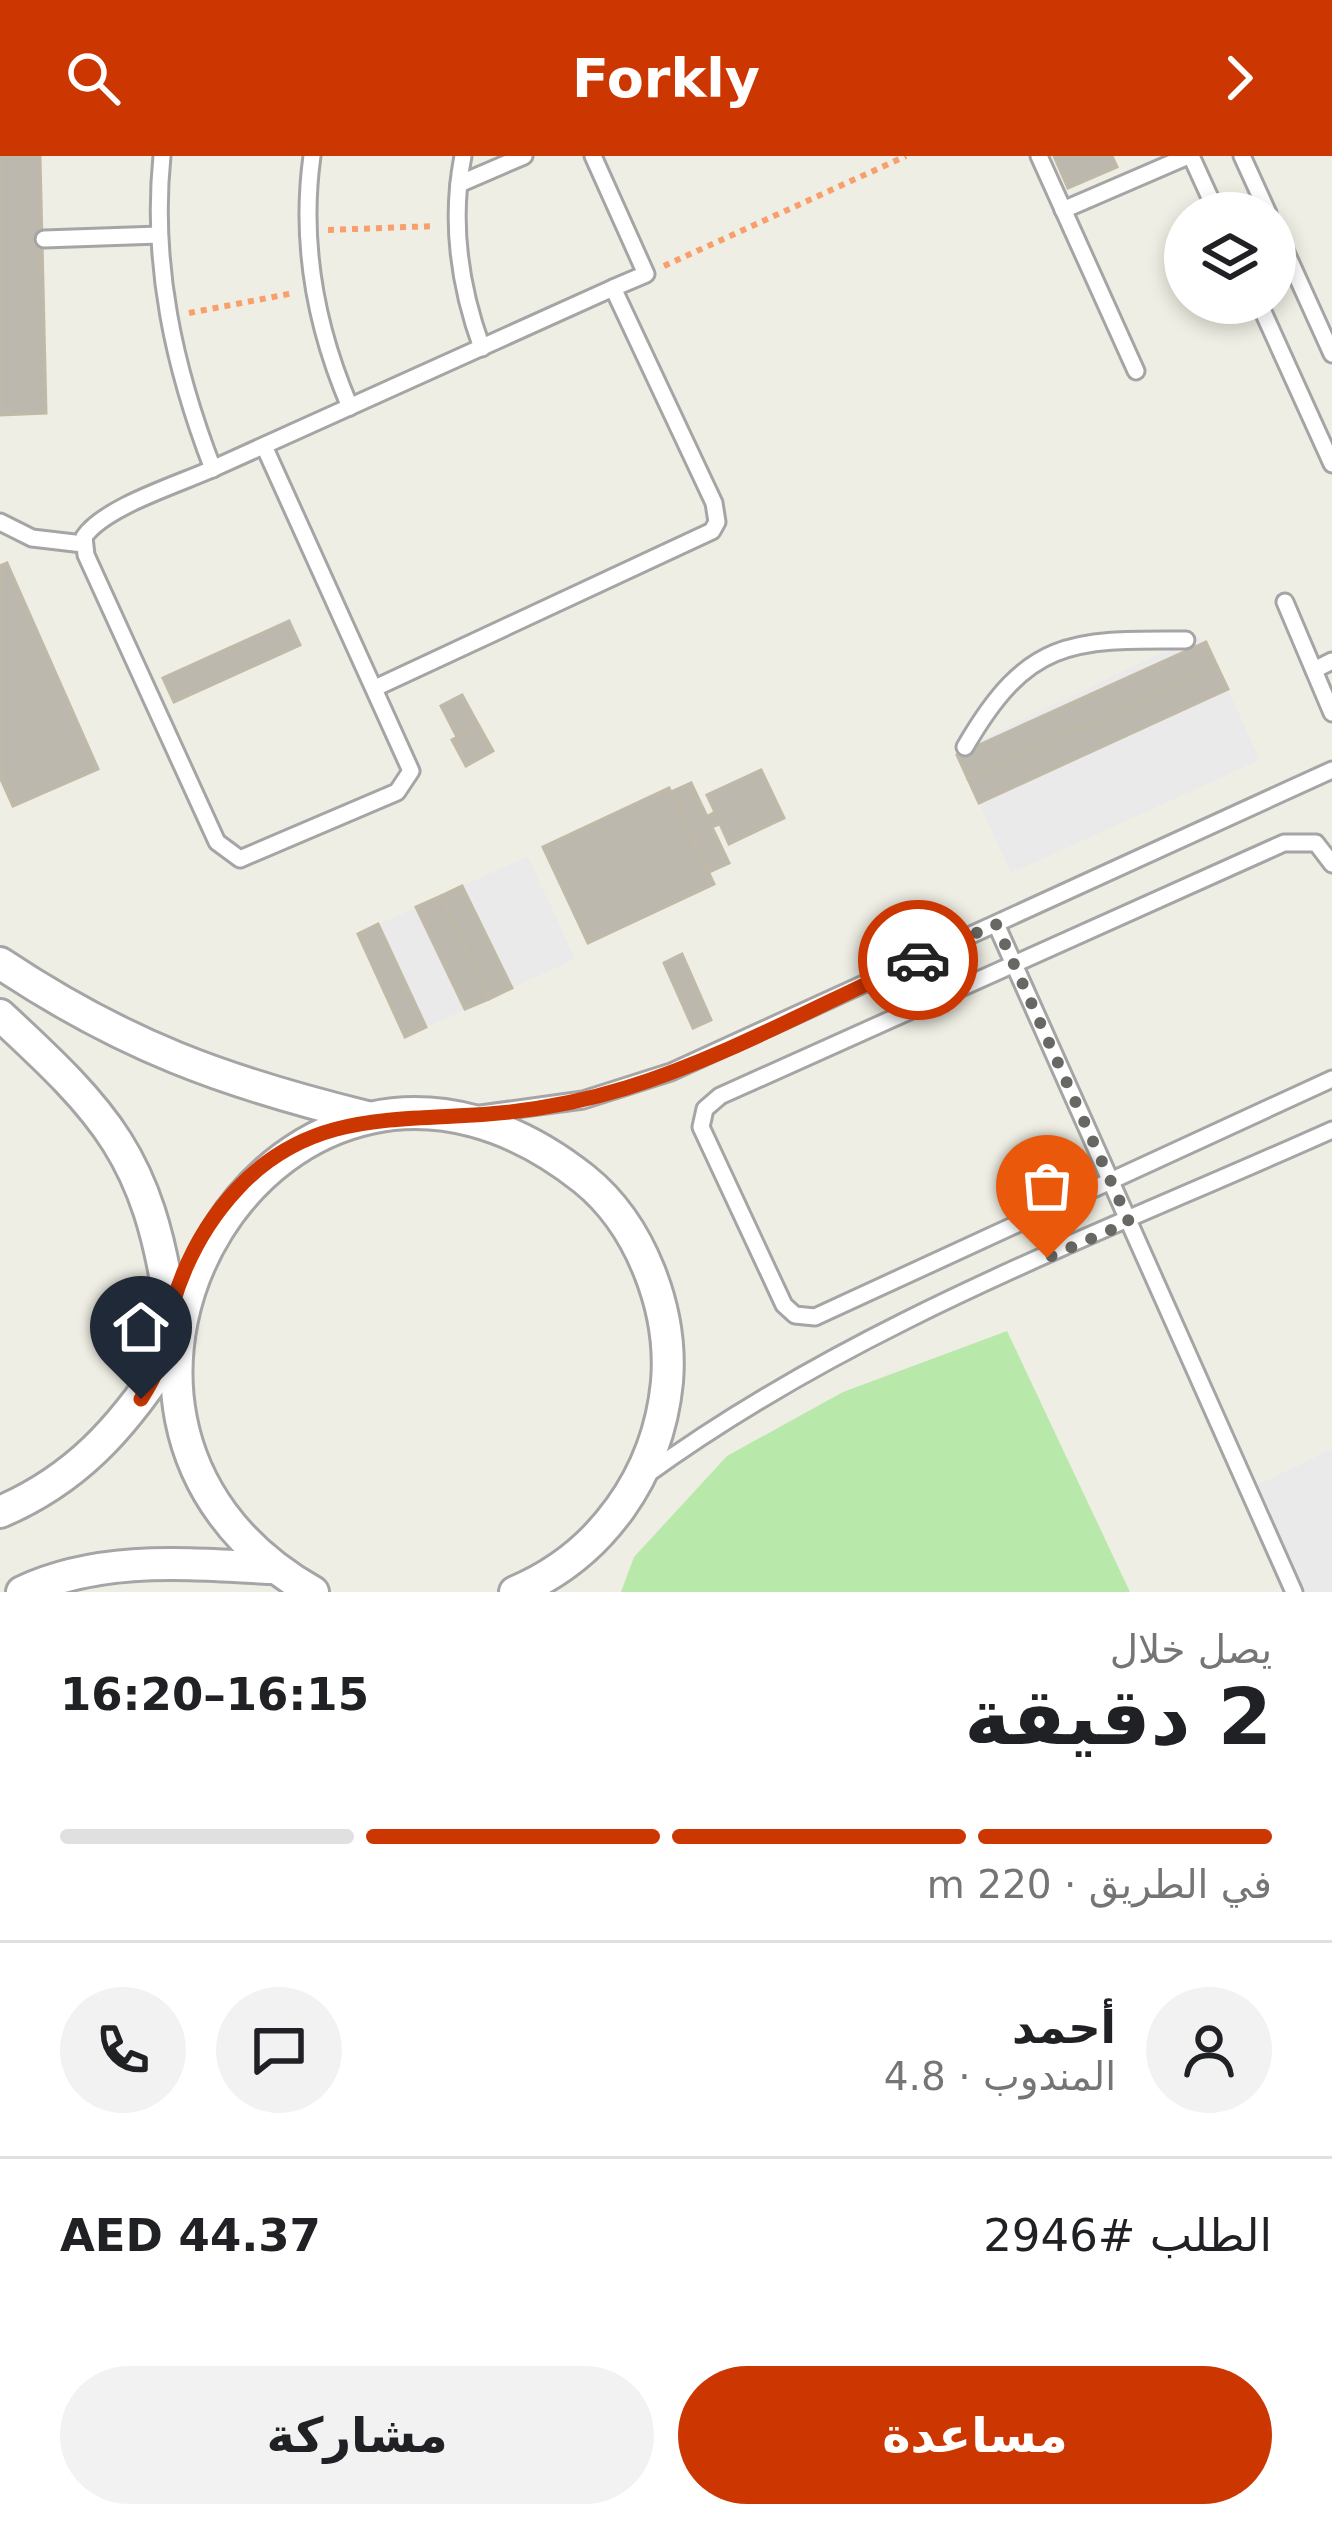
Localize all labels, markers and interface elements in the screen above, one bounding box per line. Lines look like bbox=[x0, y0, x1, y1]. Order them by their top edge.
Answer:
icon: search bbox=[60, 45, 126, 111]
icon: forward bbox=[1206, 45, 1272, 111]
text: Forkly bbox=[572, 47, 760, 110]
map controls bbox=[1164, 192, 1296, 324]
button: layers bbox=[1164, 192, 1296, 324]
courier bbox=[858, 900, 978, 1020]
icon: car bbox=[885, 927, 951, 993]
pin bbox=[996, 1135, 1098, 1258]
icon: bag bbox=[1014, 1153, 1080, 1219]
pin bbox=[90, 1276, 192, 1399]
icon: home bbox=[108, 1294, 174, 1360]
text: يصل خلال bbox=[1110, 1627, 1272, 1672]
text: 16:15–16:20 bbox=[60, 1668, 369, 1721]
text: 2 دقيقة bbox=[964, 1672, 1272, 1762]
text: في الطريق · 220 m bbox=[927, 1862, 1272, 1907]
button: phone bbox=[60, 1987, 186, 2113]
button: chat bbox=[216, 1987, 342, 2113]
button: person bbox=[1146, 1987, 1272, 2113]
text: أحمد bbox=[1012, 2001, 1116, 2054]
text: المندوب · 4.8 bbox=[884, 2054, 1116, 2099]
text: AED 44.37 bbox=[60, 2209, 321, 2262]
text: الطلب #2946 bbox=[983, 2209, 1272, 2262]
button: مشاركة bbox=[60, 2366, 654, 2504]
button: مساعدة bbox=[678, 2366, 1272, 2504]

